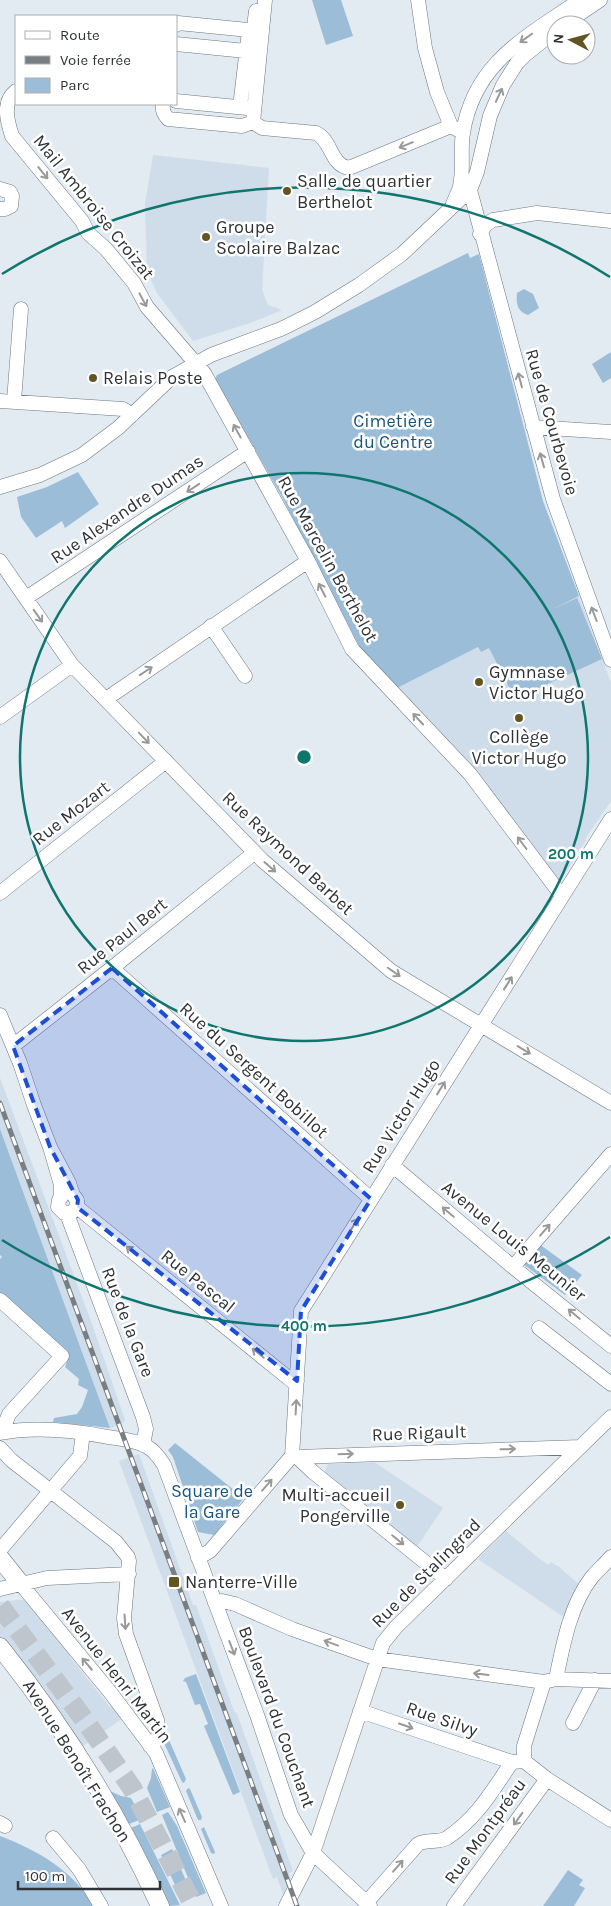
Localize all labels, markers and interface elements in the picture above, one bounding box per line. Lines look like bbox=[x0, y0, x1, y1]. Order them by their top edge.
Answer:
legend bbox=[15, 15, 178, 105]
north arrow bbox=[546, 15, 596, 65]
text: Route bbox=[60, 26, 100, 44]
one-way arrow bbox=[519, 33, 533, 43]
text: N bbox=[550, 33, 568, 45]
text: Voie ferrée bbox=[60, 51, 131, 69]
text: Parc bbox=[60, 76, 90, 94]
one-way arrow bbox=[494, 88, 504, 103]
street label: Mail Ambroise Croizat bbox=[29, 130, 159, 284]
one-way arrow bbox=[399, 140, 414, 150]
one-way arrow bbox=[38, 166, 49, 179]
place label: Salle de quartier Berthelot bbox=[297, 170, 432, 213]
marker: Salle de quartier Berthelot bbox=[281, 185, 293, 197]
place label: Groupe Scolaire Balzac bbox=[216, 216, 340, 259]
marker: Groupe Scolaire Balzac bbox=[200, 231, 212, 243]
one-way arrow bbox=[138, 292, 148, 307]
street label: Rue de Courbevoie bbox=[521, 346, 583, 498]
place label: Relais Poste bbox=[103, 367, 203, 389]
marker: Relais Poste bbox=[87, 372, 99, 384]
one-way arrow bbox=[514, 373, 524, 389]
park label: Cimetière du Centre bbox=[353, 410, 433, 453]
one-way arrow bbox=[231, 425, 241, 439]
street label: Rue Alexandre Dumas bbox=[46, 450, 208, 568]
one-way arrow bbox=[537, 453, 547, 469]
street label: Rue Marcelin Berthelot bbox=[273, 472, 383, 646]
one-way arrow bbox=[186, 483, 200, 493]
one-way arrow bbox=[317, 582, 327, 597]
one-way arrow bbox=[589, 607, 598, 622]
one-way arrow bbox=[33, 608, 43, 622]
place label: Gymnase Victor Hugo bbox=[489, 661, 584, 704]
one-way arrow bbox=[139, 666, 153, 676]
marker: Gymnase Victor Hugo bbox=[473, 676, 485, 688]
marker: Collège Victor Hugo bbox=[513, 712, 525, 724]
one-way arrow bbox=[412, 713, 424, 725]
place label: Collège Victor Hugo bbox=[471, 726, 567, 769]
one-way arrow bbox=[138, 732, 150, 745]
centre of rings bbox=[295, 748, 313, 766]
street label: Rue Mozart bbox=[28, 776, 114, 850]
street label: Rue Raymond Barbet bbox=[218, 786, 358, 920]
one-way arrow bbox=[517, 836, 527, 850]
text: 200 m bbox=[548, 845, 594, 863]
one-way arrow bbox=[263, 861, 276, 873]
street label: Rue Paul Bert bbox=[73, 893, 172, 979]
one-way arrow bbox=[386, 967, 400, 977]
one-way arrow bbox=[502, 976, 513, 990]
street label: Rue du Sergent Bobillot bbox=[175, 997, 333, 1143]
one-way arrow bbox=[516, 1045, 530, 1055]
street label: Rue Victor Hugo bbox=[357, 1055, 445, 1177]
one-way arrow bbox=[436, 1081, 446, 1095]
street label: Avenue Louis Meunier bbox=[437, 1176, 591, 1306]
one-way arrow bbox=[441, 1206, 454, 1217]
one-way arrow bbox=[350, 1219, 360, 1233]
one-way arrow bbox=[539, 1223, 550, 1236]
street label: Rue Pascal bbox=[156, 1244, 240, 1318]
one-way arrow bbox=[125, 1246, 138, 1257]
street label: Rue de la Gare bbox=[97, 1264, 159, 1380]
one-way arrow bbox=[567, 1309, 580, 1320]
text: 400 m bbox=[281, 1317, 327, 1335]
one-way arrow bbox=[252, 1348, 265, 1359]
one-way arrow bbox=[291, 1400, 300, 1416]
street label: Rue Rigault bbox=[371, 1420, 467, 1446]
one-way arrow bbox=[500, 1444, 516, 1454]
one-way arrow bbox=[338, 1450, 354, 1459]
one-way arrow bbox=[262, 1478, 273, 1491]
park label: Square de la Gare bbox=[171, 1480, 253, 1523]
place label: Multi-accueil Pongerville bbox=[281, 1484, 390, 1527]
marker: Multi-accueil Pongerville bbox=[394, 1499, 406, 1511]
street label: Rue de Stalingrad bbox=[367, 1514, 485, 1632]
one-way arrow bbox=[391, 1535, 404, 1546]
place label: Nanterre-Ville bbox=[185, 1571, 297, 1593]
marker: Nanterre-Ville bbox=[167, 1575, 181, 1589]
street label: Avenue Henri Martin bbox=[57, 1603, 177, 1747]
one-way arrow bbox=[120, 1614, 129, 1630]
street label: Boulevard du Couchant bbox=[234, 1623, 320, 1811]
one-way arrow bbox=[324, 1638, 339, 1647]
one-way arrow bbox=[228, 1640, 237, 1656]
one-way arrow bbox=[82, 1658, 93, 1671]
one-way arrow bbox=[474, 1669, 490, 1679]
street label: Avenue Benoît Frachon bbox=[18, 1676, 136, 1846]
street label: Rue Silvy bbox=[403, 1697, 481, 1742]
one-way arrow bbox=[398, 1722, 413, 1731]
street label: Rue Montpréau bbox=[439, 1774, 531, 1888]
one-way arrow bbox=[176, 1808, 186, 1823]
one-way arrow bbox=[513, 1811, 524, 1825]
scale bar bbox=[18, 1858, 160, 1890]
one-way arrow bbox=[392, 1860, 403, 1873]
text: 100 m bbox=[25, 1867, 65, 1885]

